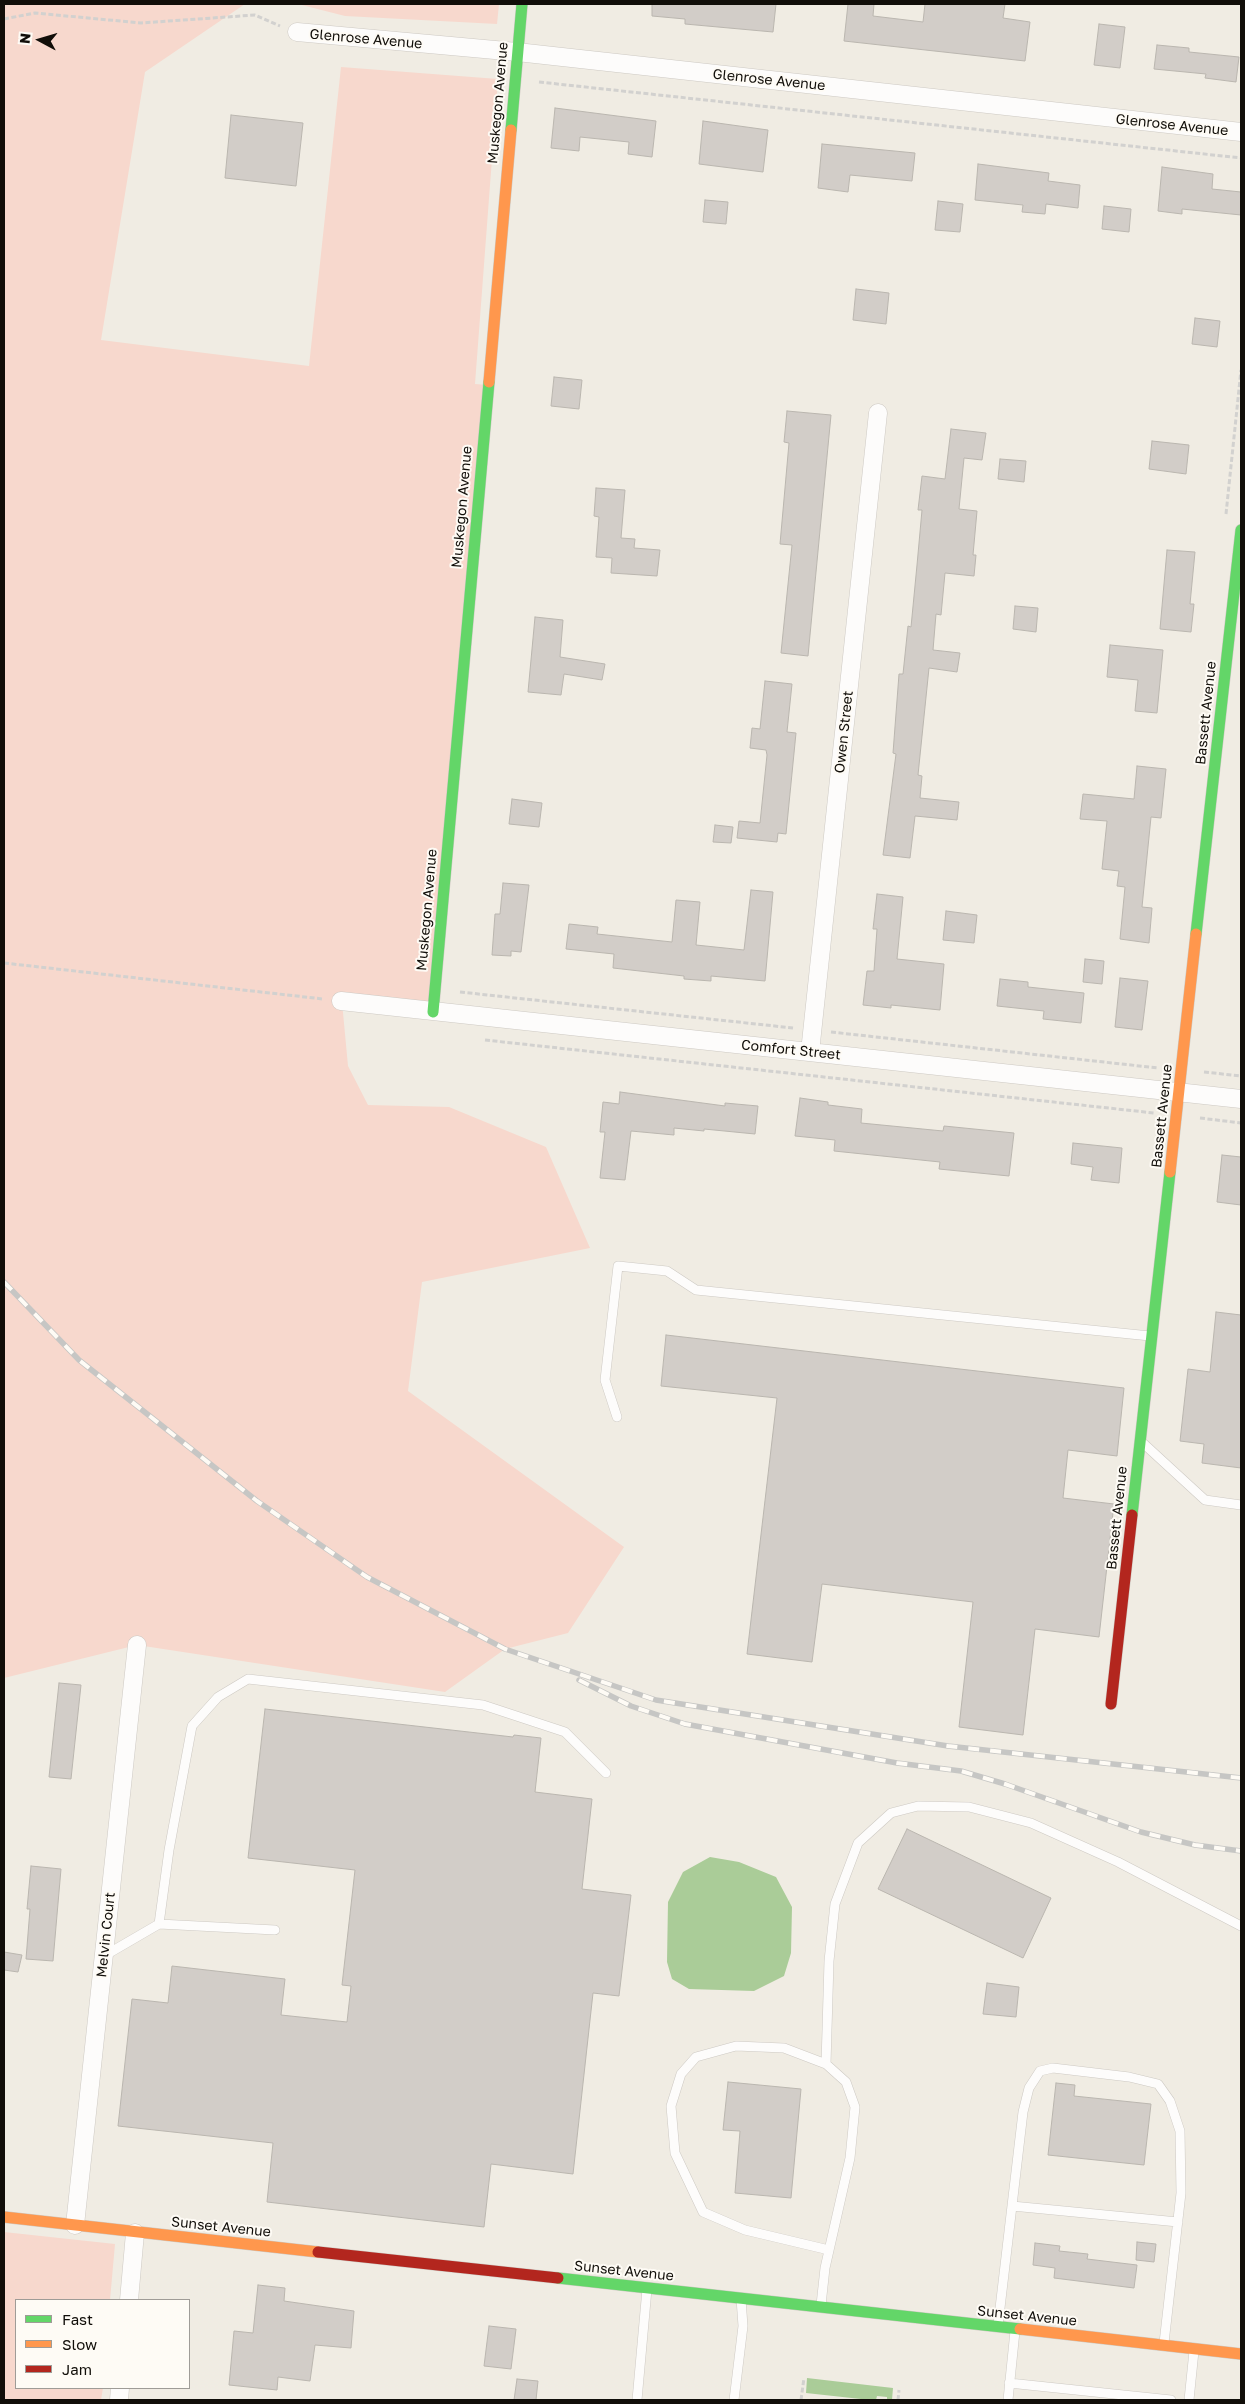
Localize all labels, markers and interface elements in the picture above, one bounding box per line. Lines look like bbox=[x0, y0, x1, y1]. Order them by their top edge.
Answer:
north arrow bbox=[15, 15, 65, 65]
street label: Glenrose Avenue bbox=[309, 26, 423, 52]
text: N bbox=[16, 32, 34, 45]
street label: Muskegon Avenue bbox=[484, 41, 512, 165]
street label: Glenrose Avenue bbox=[712, 66, 826, 94]
street label: Glenrose Avenue bbox=[1115, 111, 1229, 139]
street label: Muskegon Avenue bbox=[448, 445, 476, 569]
street label: Bassett Avenue bbox=[1192, 660, 1220, 766]
street label: Owen Street bbox=[831, 690, 857, 774]
street label: Muskegon Avenue bbox=[413, 848, 441, 972]
street label: Comfort Street bbox=[740, 1036, 842, 1064]
street label: Bassett Avenue bbox=[1148, 1063, 1176, 1169]
street label: Bassett Avenue bbox=[1103, 1465, 1131, 1571]
street label: Melvin Court bbox=[93, 1891, 119, 1979]
street label: Sunset Avenue bbox=[170, 2213, 272, 2241]
street label: Sunset Avenue bbox=[573, 2257, 675, 2285]
legend bbox=[15, 2299, 190, 2389]
street label: Sunset Avenue bbox=[976, 2302, 1078, 2330]
text: Fast bbox=[62, 2310, 93, 2328]
text: Slow bbox=[62, 2335, 97, 2353]
text: Jam bbox=[62, 2360, 92, 2378]

